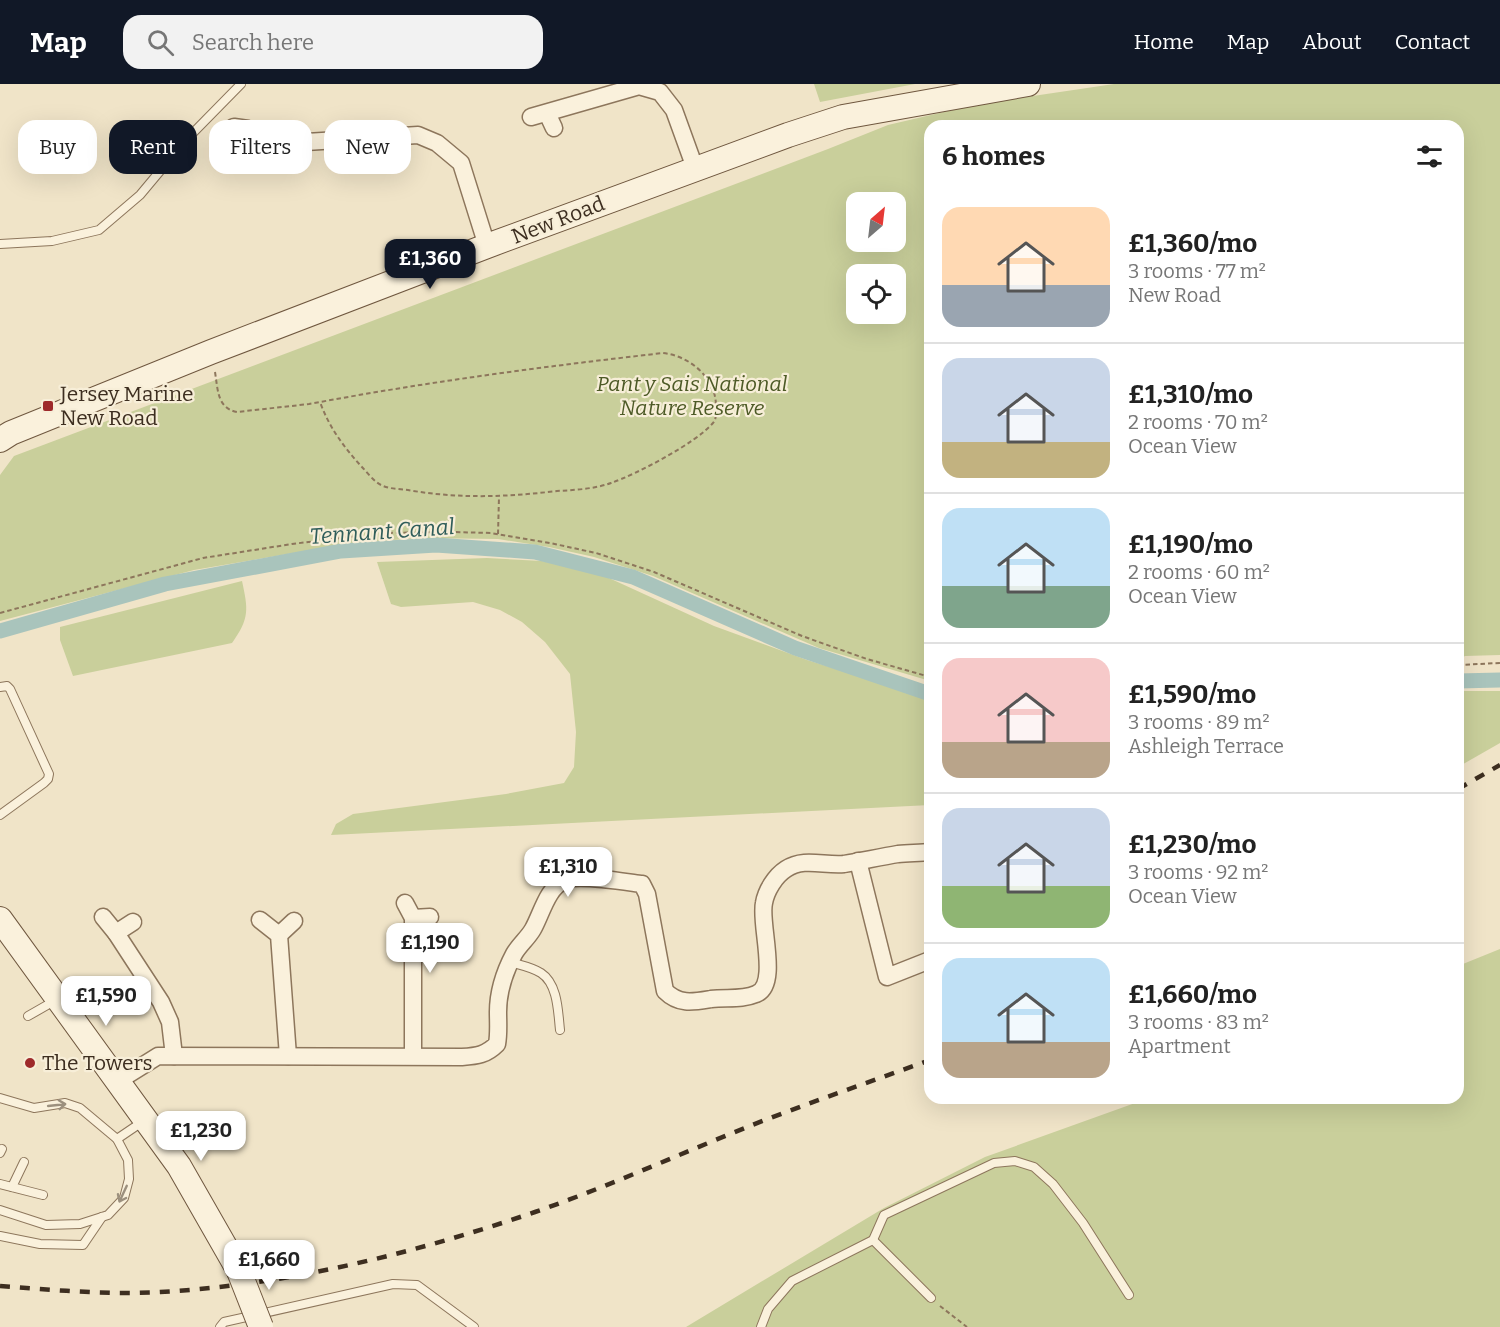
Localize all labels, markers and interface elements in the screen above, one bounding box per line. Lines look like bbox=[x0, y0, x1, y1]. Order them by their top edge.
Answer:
search box bbox=[123, 15, 543, 69]
text: Map bbox=[30, 26, 87, 59]
icon: search bbox=[144, 26, 177, 59]
text: Search here bbox=[192, 29, 314, 56]
text: Home bbox=[1134, 29, 1194, 55]
text: Map bbox=[1227, 29, 1269, 55]
text: About bbox=[1302, 29, 1362, 55]
text: Contact bbox=[1395, 29, 1470, 55]
chip: Buy bbox=[18, 120, 97, 174]
chip: Rent bbox=[109, 120, 197, 174]
chip: Filters bbox=[209, 120, 312, 174]
chip: New bbox=[324, 120, 411, 174]
icon: filters bbox=[1413, 140, 1446, 173]
text: 6 homes bbox=[942, 141, 1045, 172]
street label: New Road bbox=[508, 190, 608, 250]
north arrow bbox=[846, 192, 906, 252]
map controls bbox=[846, 192, 906, 324]
text: £1,360/mo bbox=[1128, 228, 1257, 259]
icon: home bbox=[990, 231, 1062, 303]
pin: £1,360 bbox=[381, 239, 479, 290]
text: £1,360 bbox=[399, 246, 461, 270]
text: 3 rooms · 77 m² bbox=[1128, 259, 1266, 283]
button: locate bbox=[846, 264, 906, 324]
text: New Road bbox=[1128, 283, 1221, 307]
park label: Pant y Sais National Nature Reserve bbox=[596, 371, 788, 421]
text: £1,310/mo bbox=[1128, 379, 1253, 410]
place label: Jersey Marine New Road bbox=[59, 381, 193, 431]
icon: home bbox=[990, 382, 1062, 454]
marker: Jersey Marine New Road bbox=[41, 399, 55, 413]
text: 2 rooms · 70 m² bbox=[1128, 410, 1268, 434]
text: Ocean View bbox=[1128, 434, 1237, 458]
water label: Tennant Canal bbox=[309, 513, 455, 550]
text: £1,190/mo bbox=[1128, 529, 1253, 560]
icon: home bbox=[990, 532, 1062, 604]
text: 2 rooms · 60 m² bbox=[1128, 560, 1270, 584]
text: Ocean View bbox=[1128, 584, 1237, 608]
text: £1,590/mo bbox=[1128, 679, 1256, 710]
icon: home bbox=[990, 682, 1062, 754]
text: 3 rooms · 89 m² bbox=[1128, 710, 1270, 734]
text: Ashleigh Terrace bbox=[1128, 734, 1284, 758]
text: £1,230/mo bbox=[1128, 829, 1257, 860]
icon: home bbox=[990, 832, 1062, 904]
pin: £1,310 bbox=[519, 847, 617, 898]
text: £1,310 bbox=[538, 854, 598, 878]
text: 3 rooms · 92 m² bbox=[1128, 860, 1268, 884]
text: Ocean View bbox=[1128, 884, 1237, 908]
pin: £1,190 bbox=[381, 923, 479, 974]
text: £1,190 bbox=[400, 930, 460, 954]
pin: £1,590 bbox=[57, 976, 155, 1027]
text: £1,660/mo bbox=[1128, 979, 1257, 1010]
icon: home bbox=[990, 982, 1062, 1054]
text: £1,590 bbox=[75, 983, 137, 1007]
text: 3 rooms · 83 m² bbox=[1128, 1010, 1269, 1034]
text: Apartment bbox=[1128, 1034, 1231, 1058]
place label: The Towers bbox=[42, 1050, 153, 1076]
marker: The Towers bbox=[23, 1056, 37, 1070]
one-way arrow bbox=[46, 1099, 66, 1110]
pin: £1,230 bbox=[152, 1111, 250, 1162]
text: £1,230 bbox=[170, 1118, 232, 1142]
one-way arrow bbox=[117, 1185, 129, 1203]
pin: £1,660 bbox=[220, 1240, 318, 1291]
text: £1,660 bbox=[238, 1247, 300, 1271]

